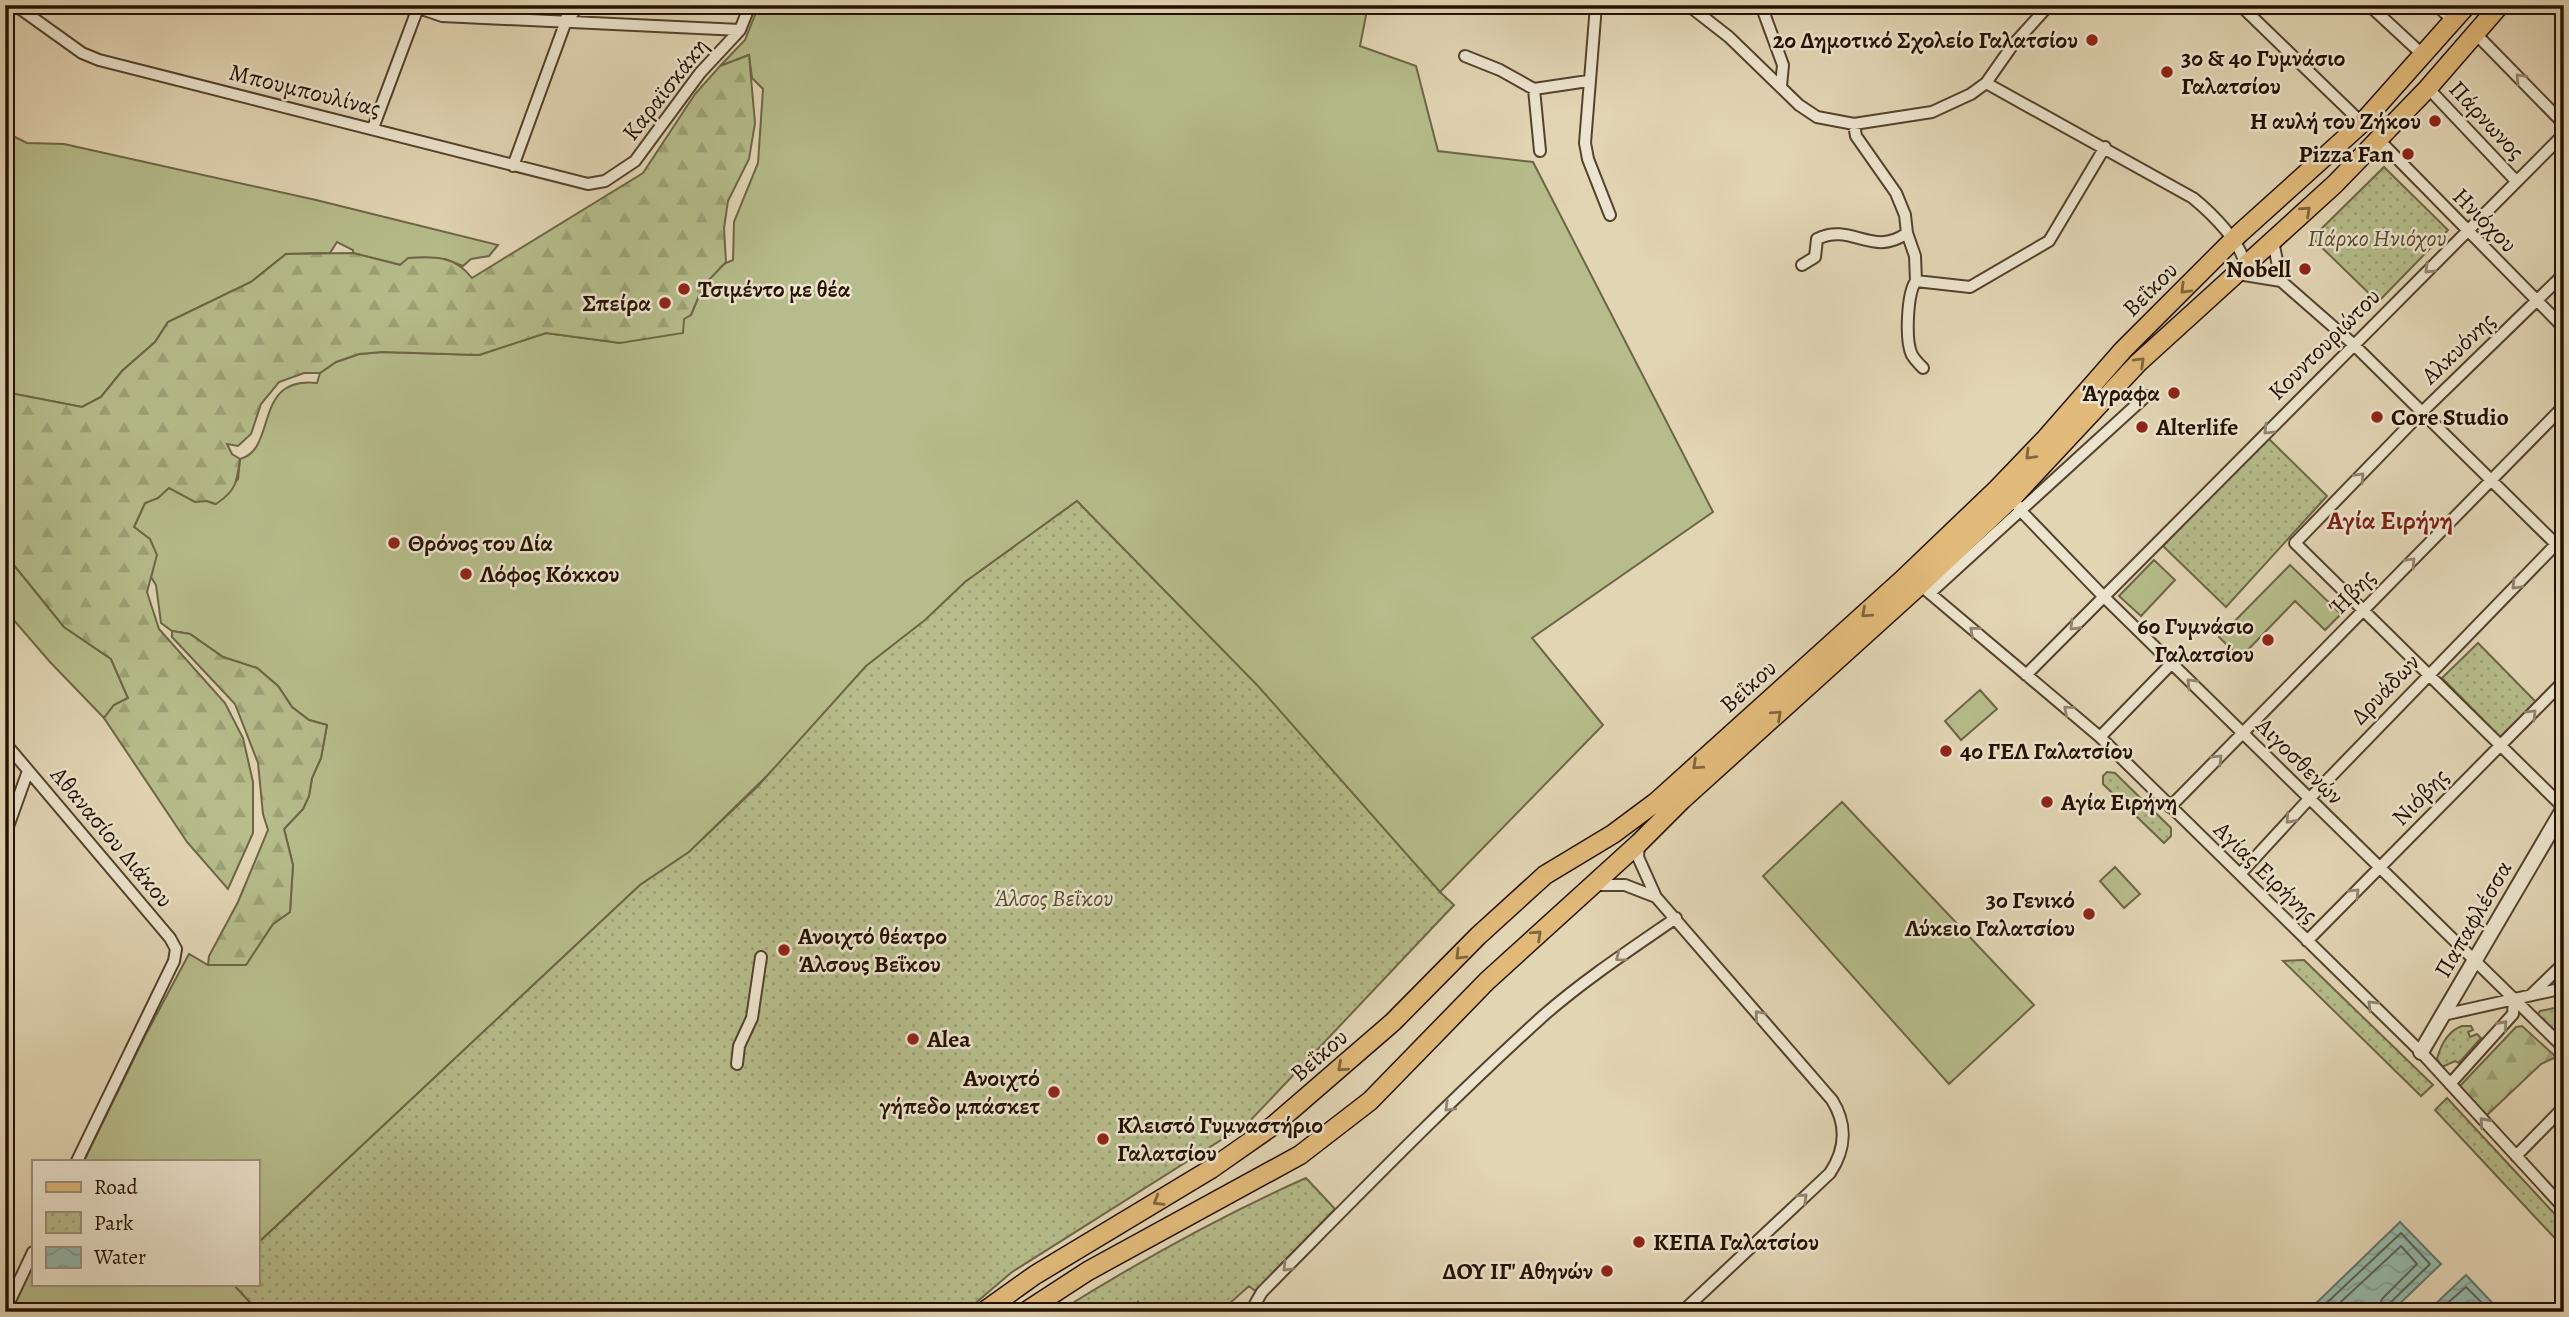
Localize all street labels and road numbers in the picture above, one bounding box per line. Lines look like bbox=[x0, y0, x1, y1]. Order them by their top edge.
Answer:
street label: Καραϊσκάκη bbox=[615, 31, 715, 147]
street label: Μπουμπουλίνας bbox=[226, 56, 384, 124]
street label: Πάρνωνος bbox=[2442, 73, 2532, 167]
street label: Ηνιόχου bbox=[2445, 180, 2525, 260]
street label: Βεΐκου bbox=[2115, 254, 2185, 324]
street label: Κουντουριώτου bbox=[2261, 281, 2387, 407]
street label: Αλκυόνης bbox=[2413, 305, 2502, 392]
street label: Ήβης bbox=[2322, 561, 2382, 623]
street label: Δρυάδων bbox=[2343, 647, 2427, 731]
street label: Βεΐκου bbox=[1713, 652, 1783, 720]
street label: Αιγοσθενών bbox=[2248, 709, 2351, 812]
street label: Αθανασίου Διάκου bbox=[43, 759, 181, 914]
street label: Νιόβης bbox=[2385, 761, 2455, 833]
street label: Αγίας Ειρήνης bbox=[2206, 813, 2325, 930]
street label: Παπαφλέσσα bbox=[2427, 855, 2519, 983]
street label: Βεΐκου bbox=[1284, 1021, 1354, 1089]

